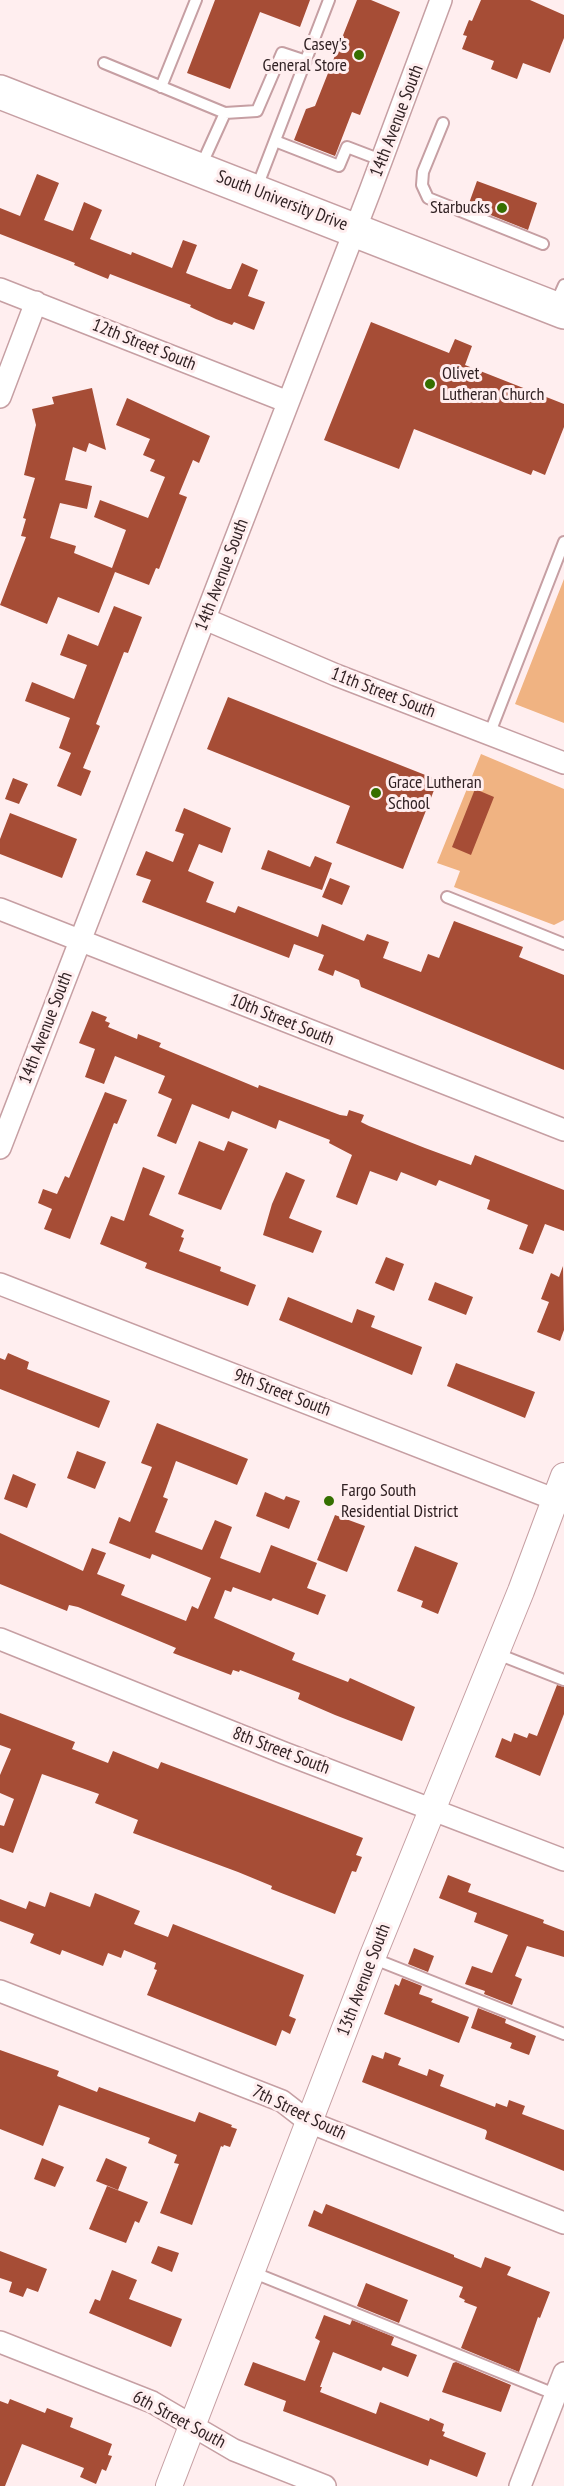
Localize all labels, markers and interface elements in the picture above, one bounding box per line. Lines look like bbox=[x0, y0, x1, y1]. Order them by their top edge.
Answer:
place label: Casey's General Store bbox=[263, 34, 347, 76]
marker: Casey's General Store bbox=[352, 48, 366, 62]
street label: 14th Avenue South bbox=[366, 62, 428, 180]
street label: South University Drive bbox=[213, 166, 351, 236]
place label: Starbucks bbox=[430, 197, 490, 219]
marker: Starbucks bbox=[495, 201, 509, 215]
street label: 12th Street South bbox=[89, 314, 199, 376]
place label: Olivet Lutheran Church bbox=[442, 363, 544, 406]
marker: Olivet Lutheran Church bbox=[423, 377, 437, 391]
street label: 14th Avenue South bbox=[191, 516, 253, 634]
street label: 11th Street South bbox=[328, 663, 438, 723]
place label: Grace Lutheran School bbox=[388, 772, 482, 814]
marker: Grace Lutheran School bbox=[369, 786, 383, 800]
street label: 14th Avenue South bbox=[15, 969, 77, 1087]
street label: 10th Street South bbox=[227, 989, 337, 1051]
street label: 9th Street South bbox=[231, 1365, 333, 1421]
place label: Fargo South Residential District bbox=[341, 1480, 458, 1522]
marker: Fargo South Residential District bbox=[322, 1494, 336, 1508]
street label: 8th Street South bbox=[230, 1723, 332, 1779]
street label: 13th Avenue South bbox=[333, 1921, 395, 2039]
street label: 7th Street South bbox=[248, 2081, 350, 2145]
street label: 6th Street South bbox=[129, 2387, 229, 2453]

